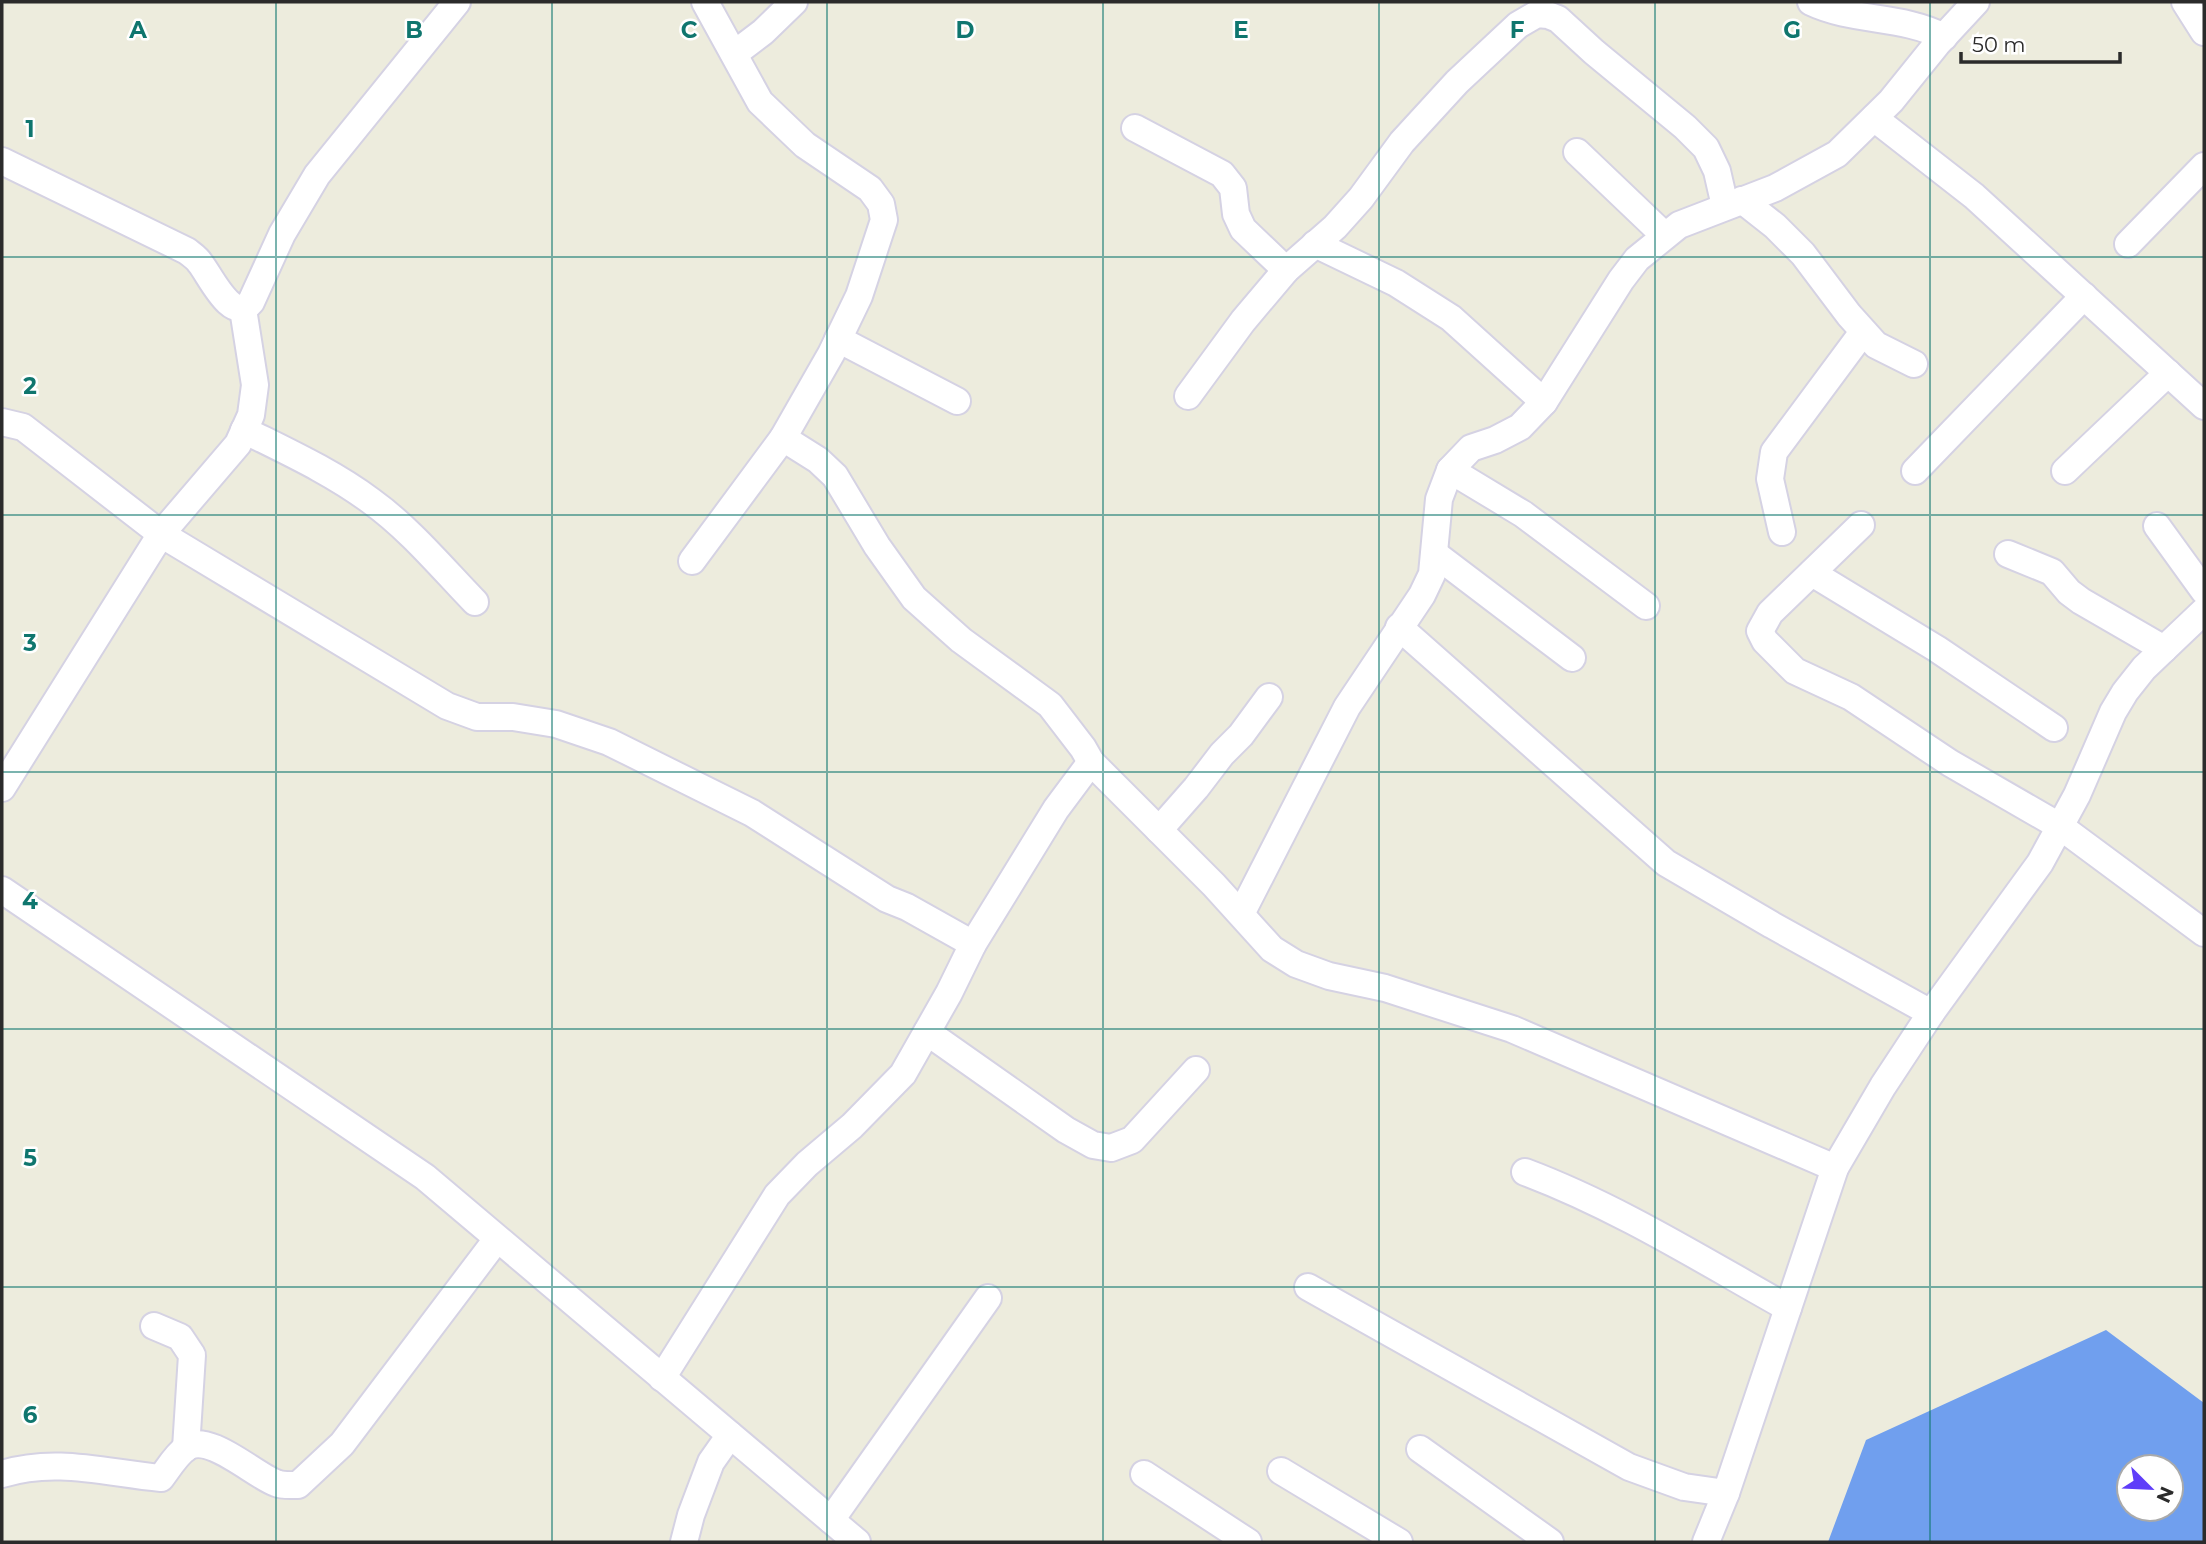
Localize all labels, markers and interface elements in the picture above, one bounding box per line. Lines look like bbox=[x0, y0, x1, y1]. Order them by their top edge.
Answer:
text: A bbox=[128, 16, 147, 44]
text: B bbox=[405, 16, 423, 44]
text: C bbox=[681, 16, 698, 44]
text: D bbox=[956, 16, 975, 44]
text: E bbox=[1233, 16, 1249, 44]
text: F bbox=[1510, 16, 1525, 44]
text: G bbox=[1783, 16, 1801, 44]
scale bar bbox=[1961, 21, 2120, 65]
text: 50 m bbox=[1972, 32, 2026, 57]
text: 1 bbox=[25, 115, 35, 143]
text: 2 bbox=[23, 372, 37, 400]
text: 3 bbox=[22, 629, 37, 657]
text: 4 bbox=[22, 887, 38, 915]
text: 5 bbox=[23, 1144, 37, 1172]
text: 6 bbox=[23, 1401, 38, 1429]
north arrow bbox=[2115, 1453, 2185, 1523]
text: N bbox=[2151, 1483, 2179, 1506]

